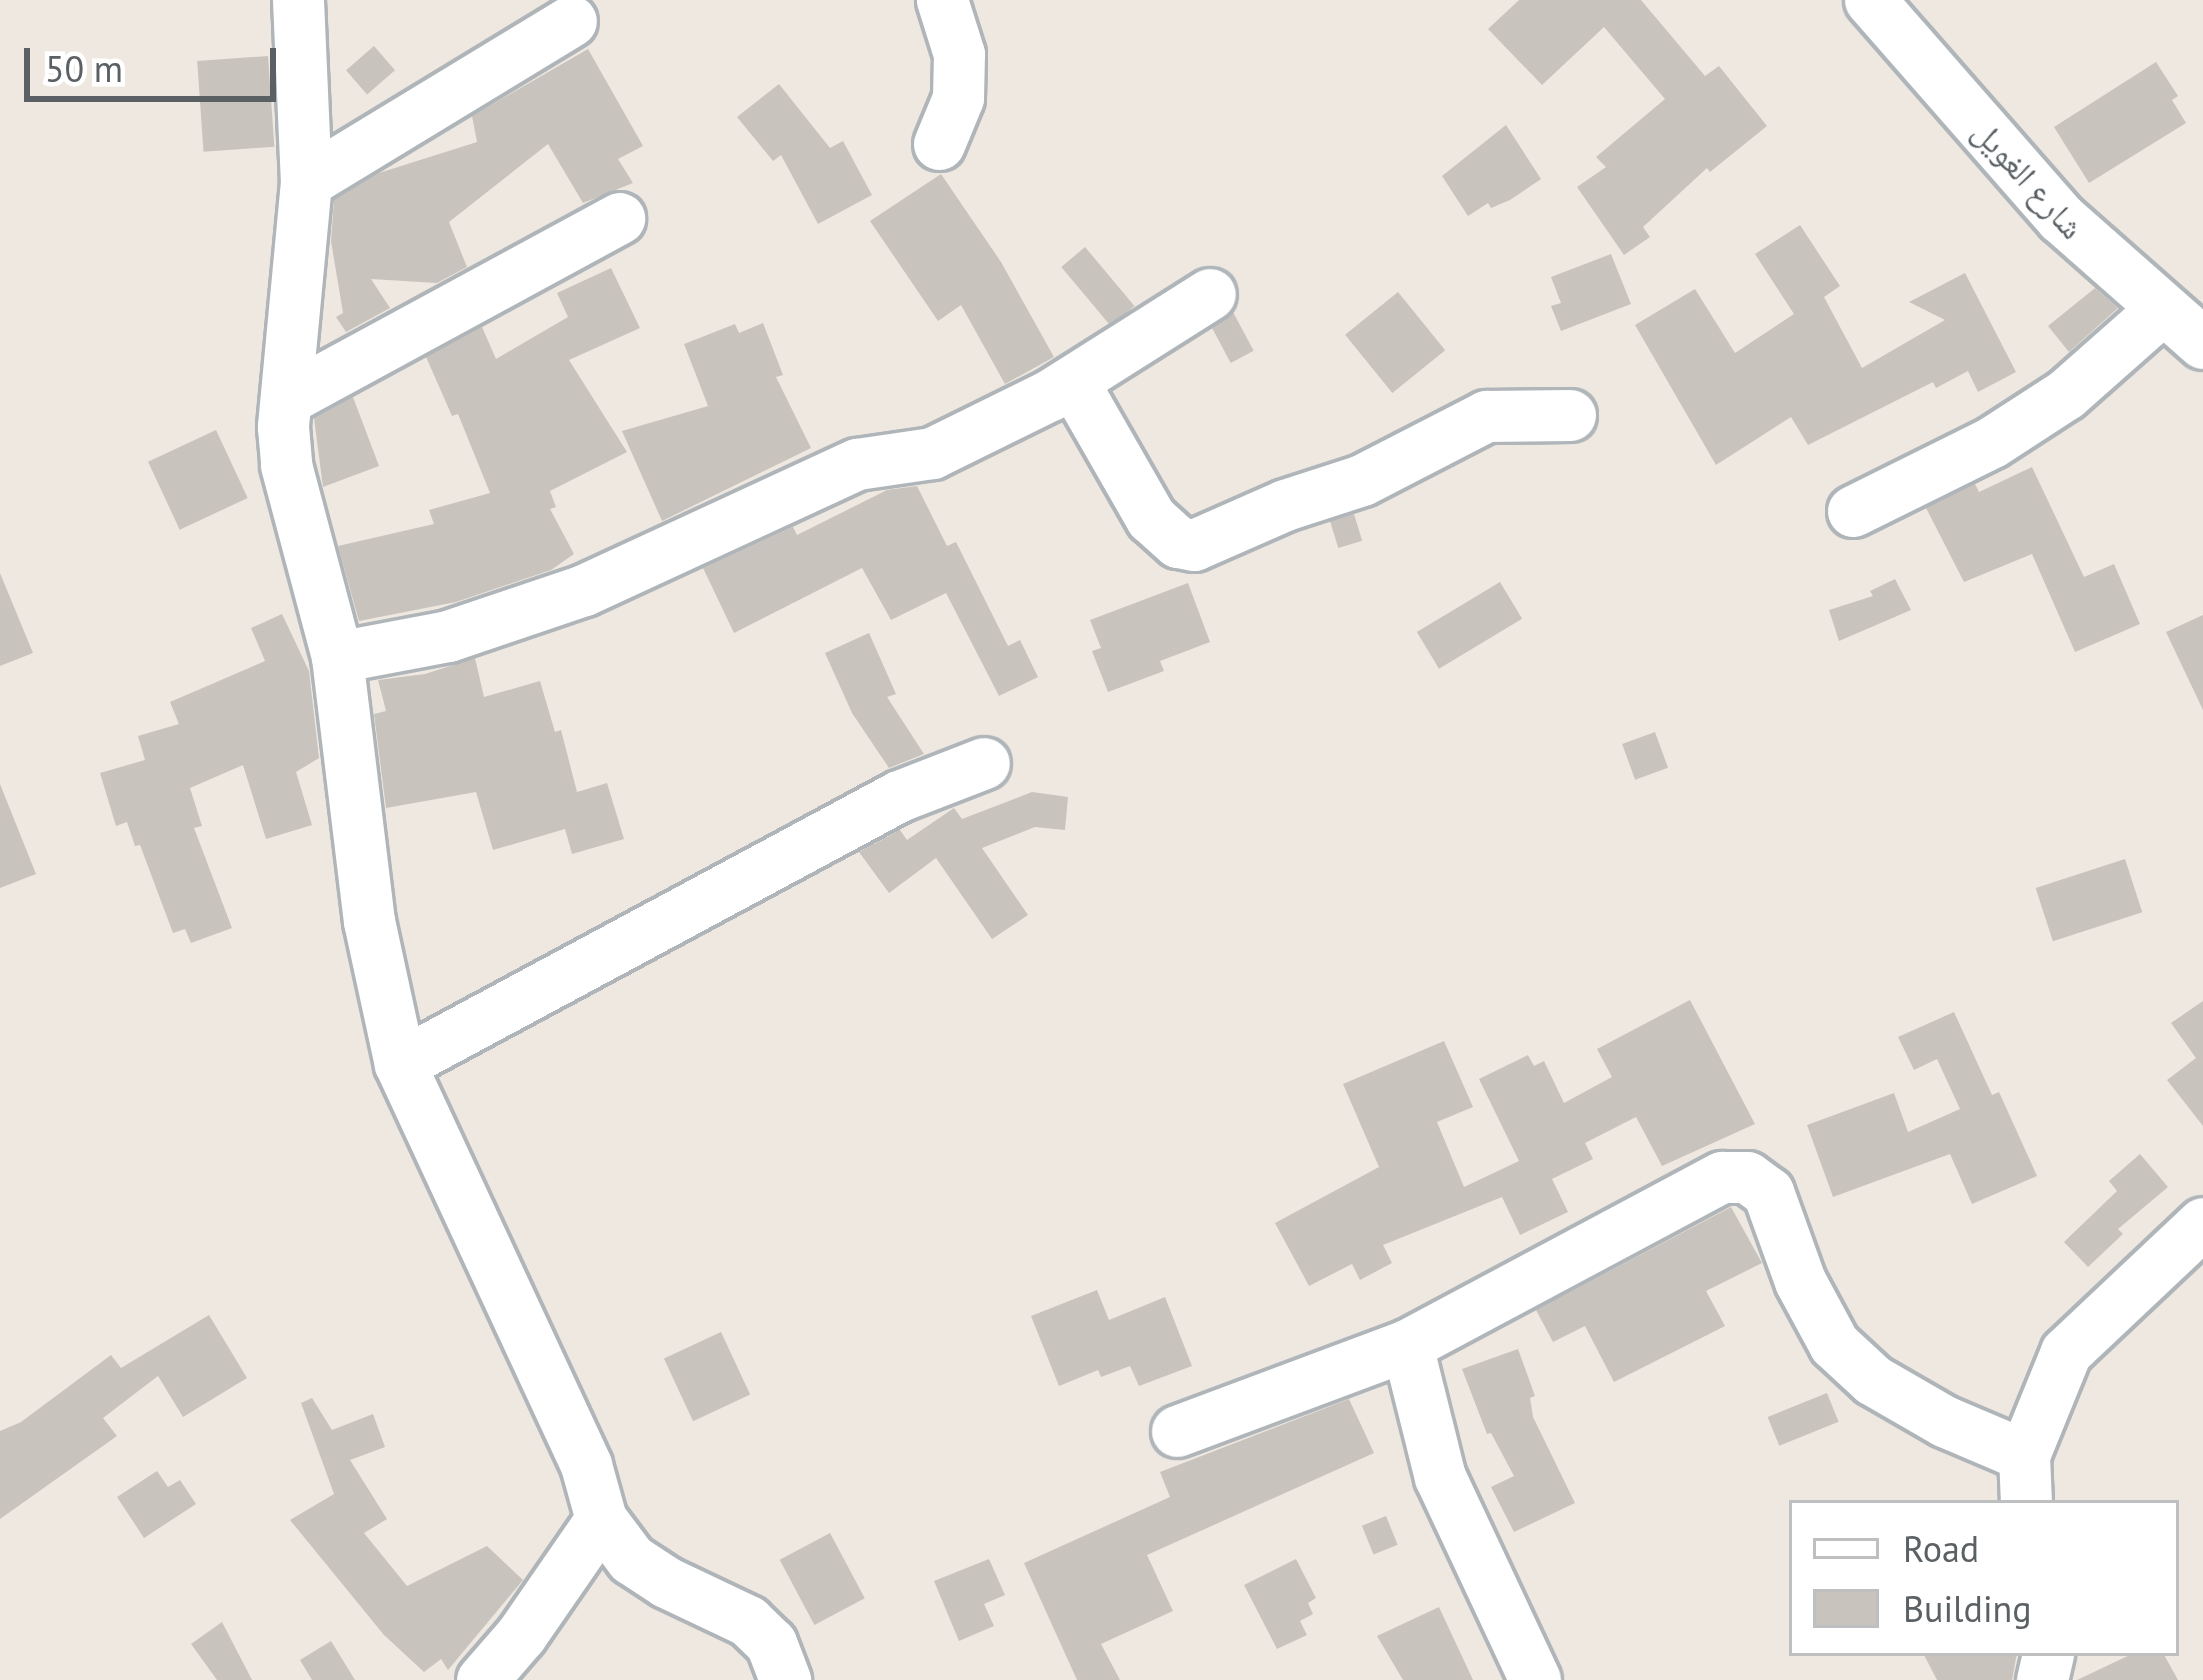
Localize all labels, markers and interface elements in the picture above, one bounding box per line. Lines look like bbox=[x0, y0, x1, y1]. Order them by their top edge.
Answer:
scale bar bbox=[30, 24, 282, 98]
text: 50 m bbox=[45, 45, 123, 92]
street label: شارع الغويل bbox=[1965, 111, 2093, 247]
legend bbox=[1789, 1500, 2179, 1656]
text: Road bbox=[1903, 1525, 1979, 1572]
text: Building bbox=[1903, 1585, 2032, 1632]

